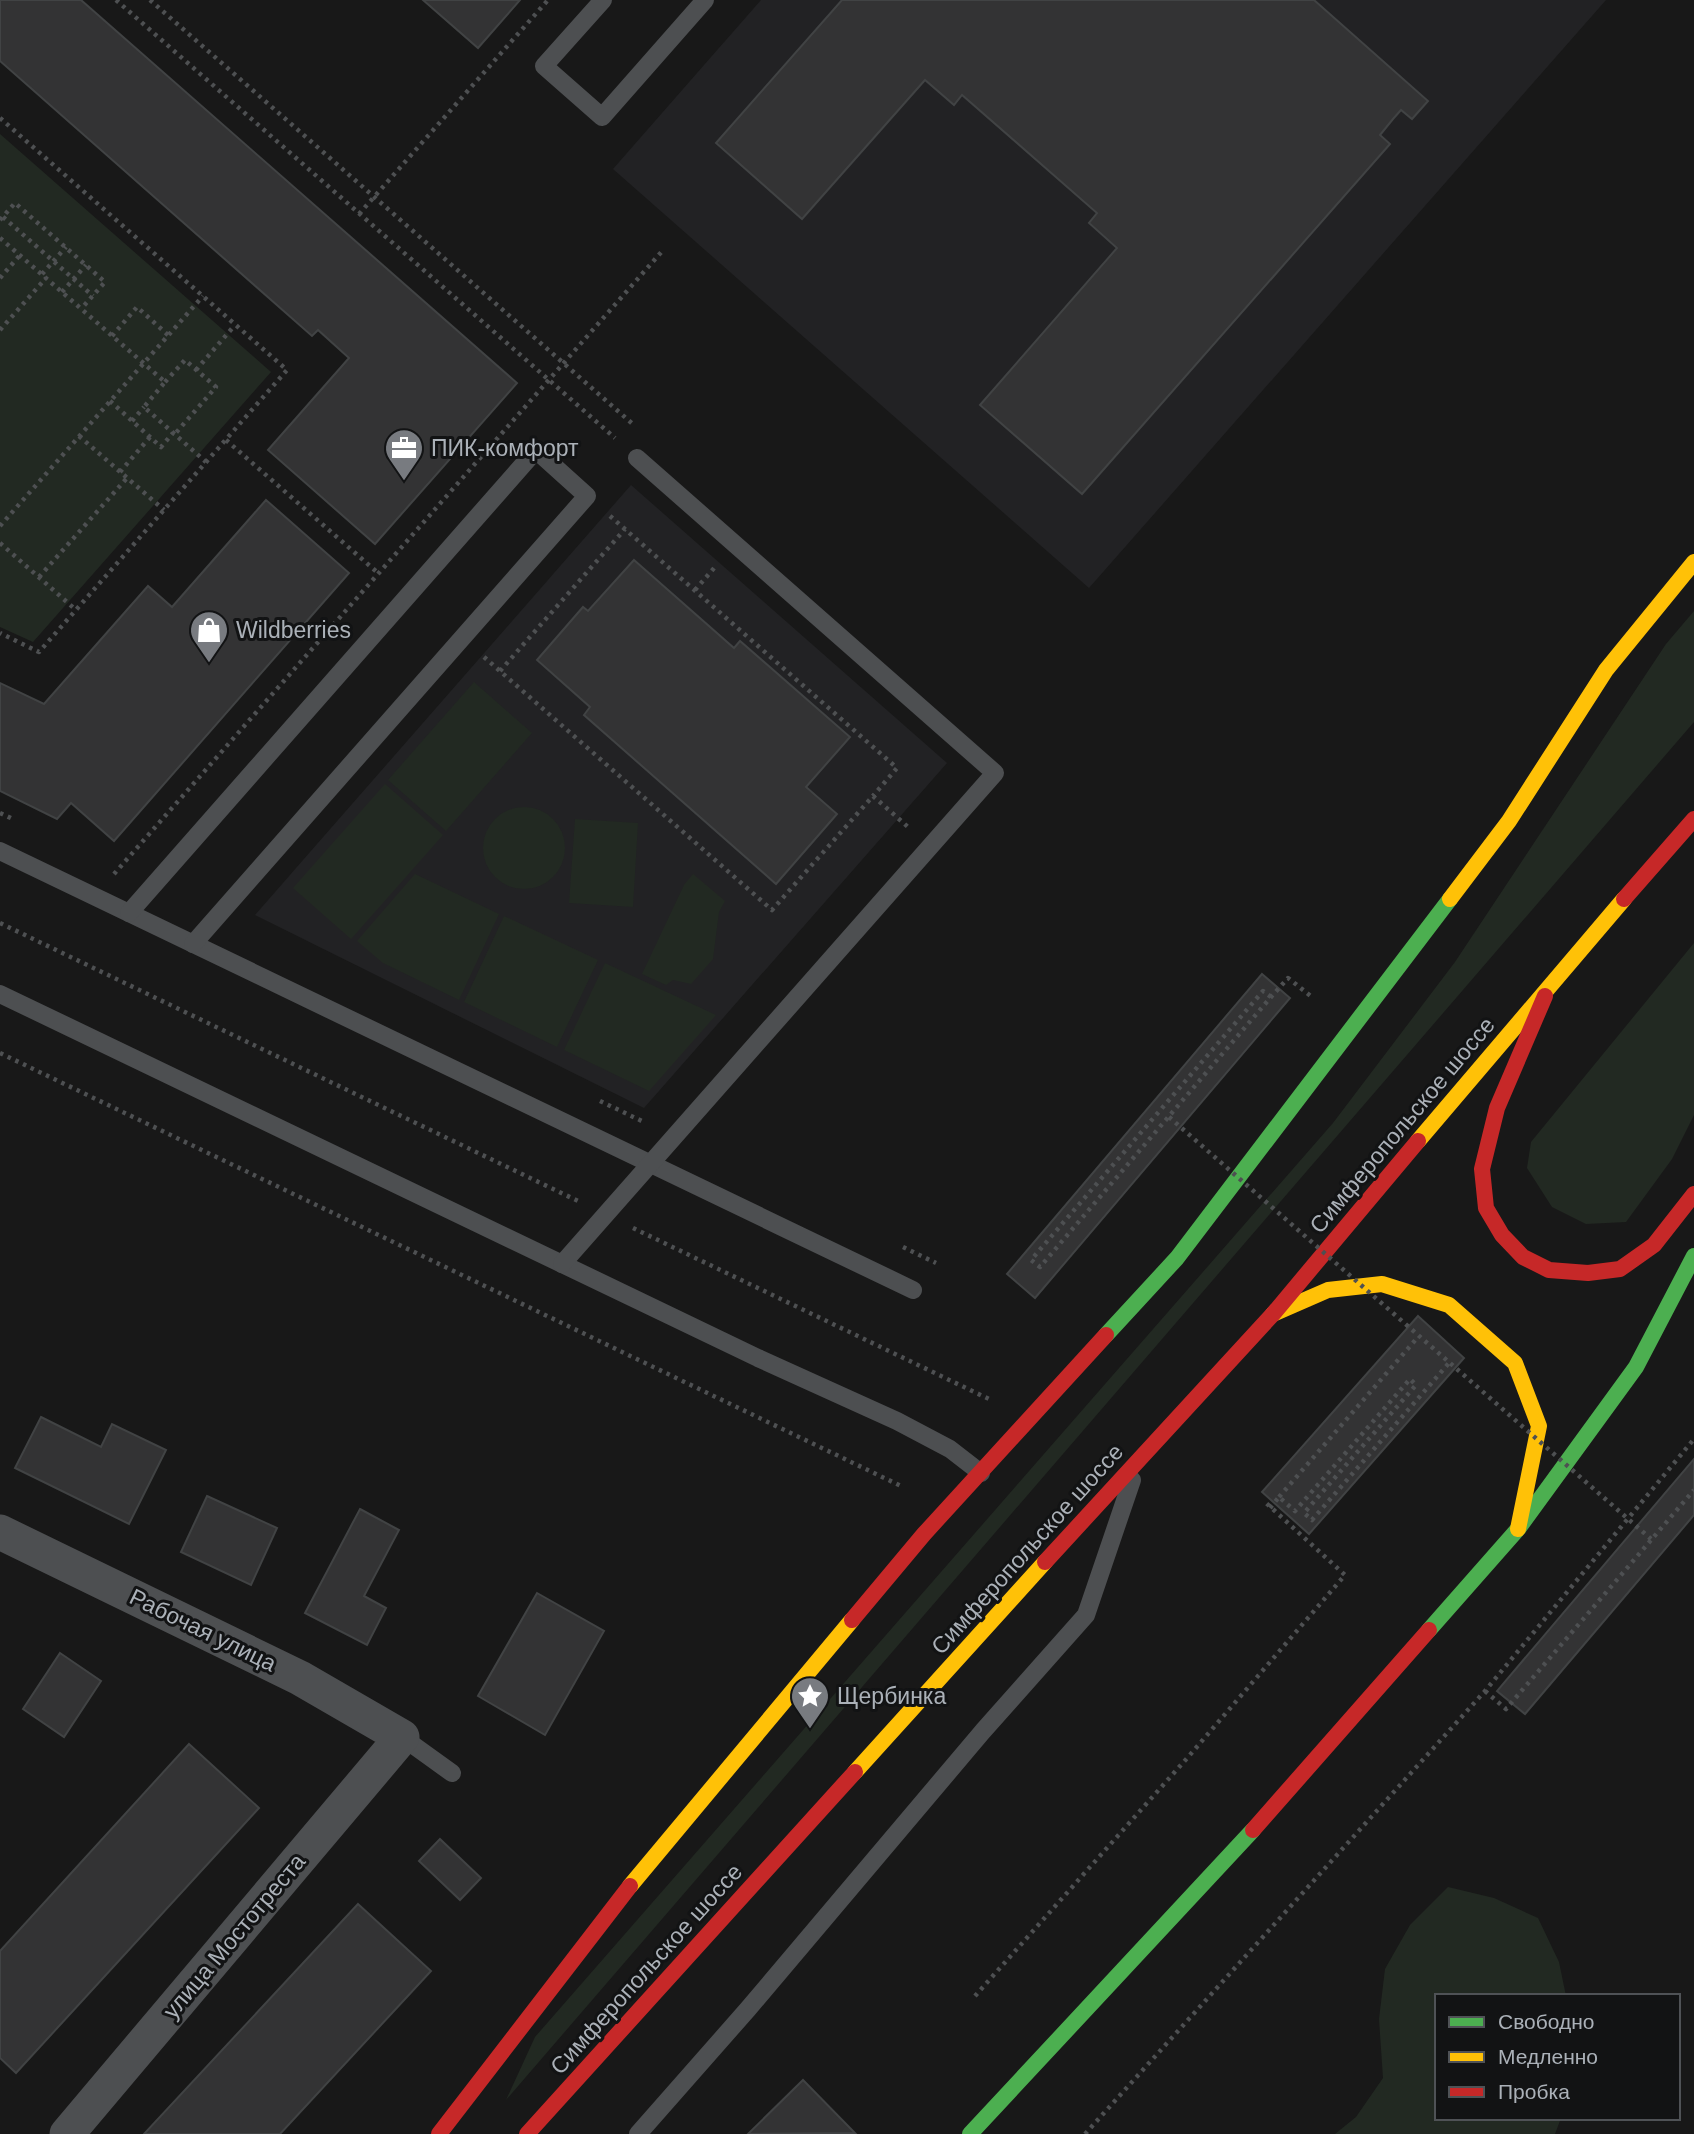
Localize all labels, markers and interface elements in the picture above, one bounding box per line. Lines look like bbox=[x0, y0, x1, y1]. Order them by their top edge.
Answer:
office icon: ПИК-комфорт bbox=[383, 427, 425, 482]
place label: ПИК-комфорт bbox=[431, 435, 579, 461]
shop icon: Wildberries bbox=[188, 609, 230, 664]
place label: Wildberries bbox=[236, 617, 351, 643]
street label: Симферопольское шоссе bbox=[1304, 1012, 1500, 1238]
street label: Симферопольское шоссе bbox=[926, 1439, 1128, 1659]
street label: Рабочая улица bbox=[126, 1583, 281, 1677]
place icon: Щербинка bbox=[789, 1675, 831, 1730]
place label: Щербинка bbox=[837, 1683, 946, 1709]
street label: улица Мостотреста bbox=[158, 1848, 310, 2023]
street label: Симферопольское шоссе bbox=[545, 1859, 747, 2079]
legend bbox=[1435, 1994, 1680, 2120]
text: Свободно bbox=[1498, 2010, 1595, 2033]
text: Медленно bbox=[1498, 2045, 1598, 2068]
text: Пробка bbox=[1498, 2080, 1570, 2103]

